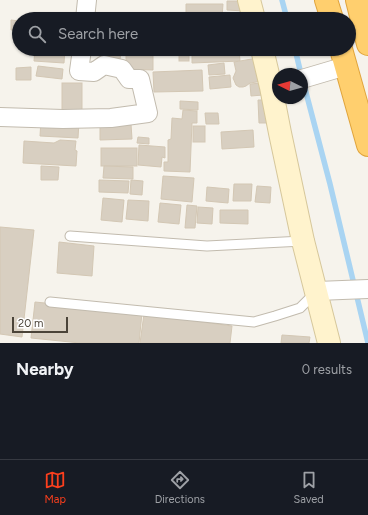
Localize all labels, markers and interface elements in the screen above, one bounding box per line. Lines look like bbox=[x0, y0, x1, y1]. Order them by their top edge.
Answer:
search box bbox=[12, 12, 356, 56]
icon: search bbox=[26, 23, 48, 45]
text: Search here bbox=[58, 25, 138, 43]
north arrow bbox=[272, 68, 308, 104]
scale bar bbox=[12, 315, 68, 334]
text: 20 m bbox=[18, 317, 43, 330]
text: Nearby bbox=[16, 359, 74, 379]
text: 0 results bbox=[302, 362, 352, 377]
tab: Map bbox=[44, 469, 66, 506]
tab: Directions bbox=[155, 469, 205, 506]
tab: Saved bbox=[293, 469, 324, 506]

